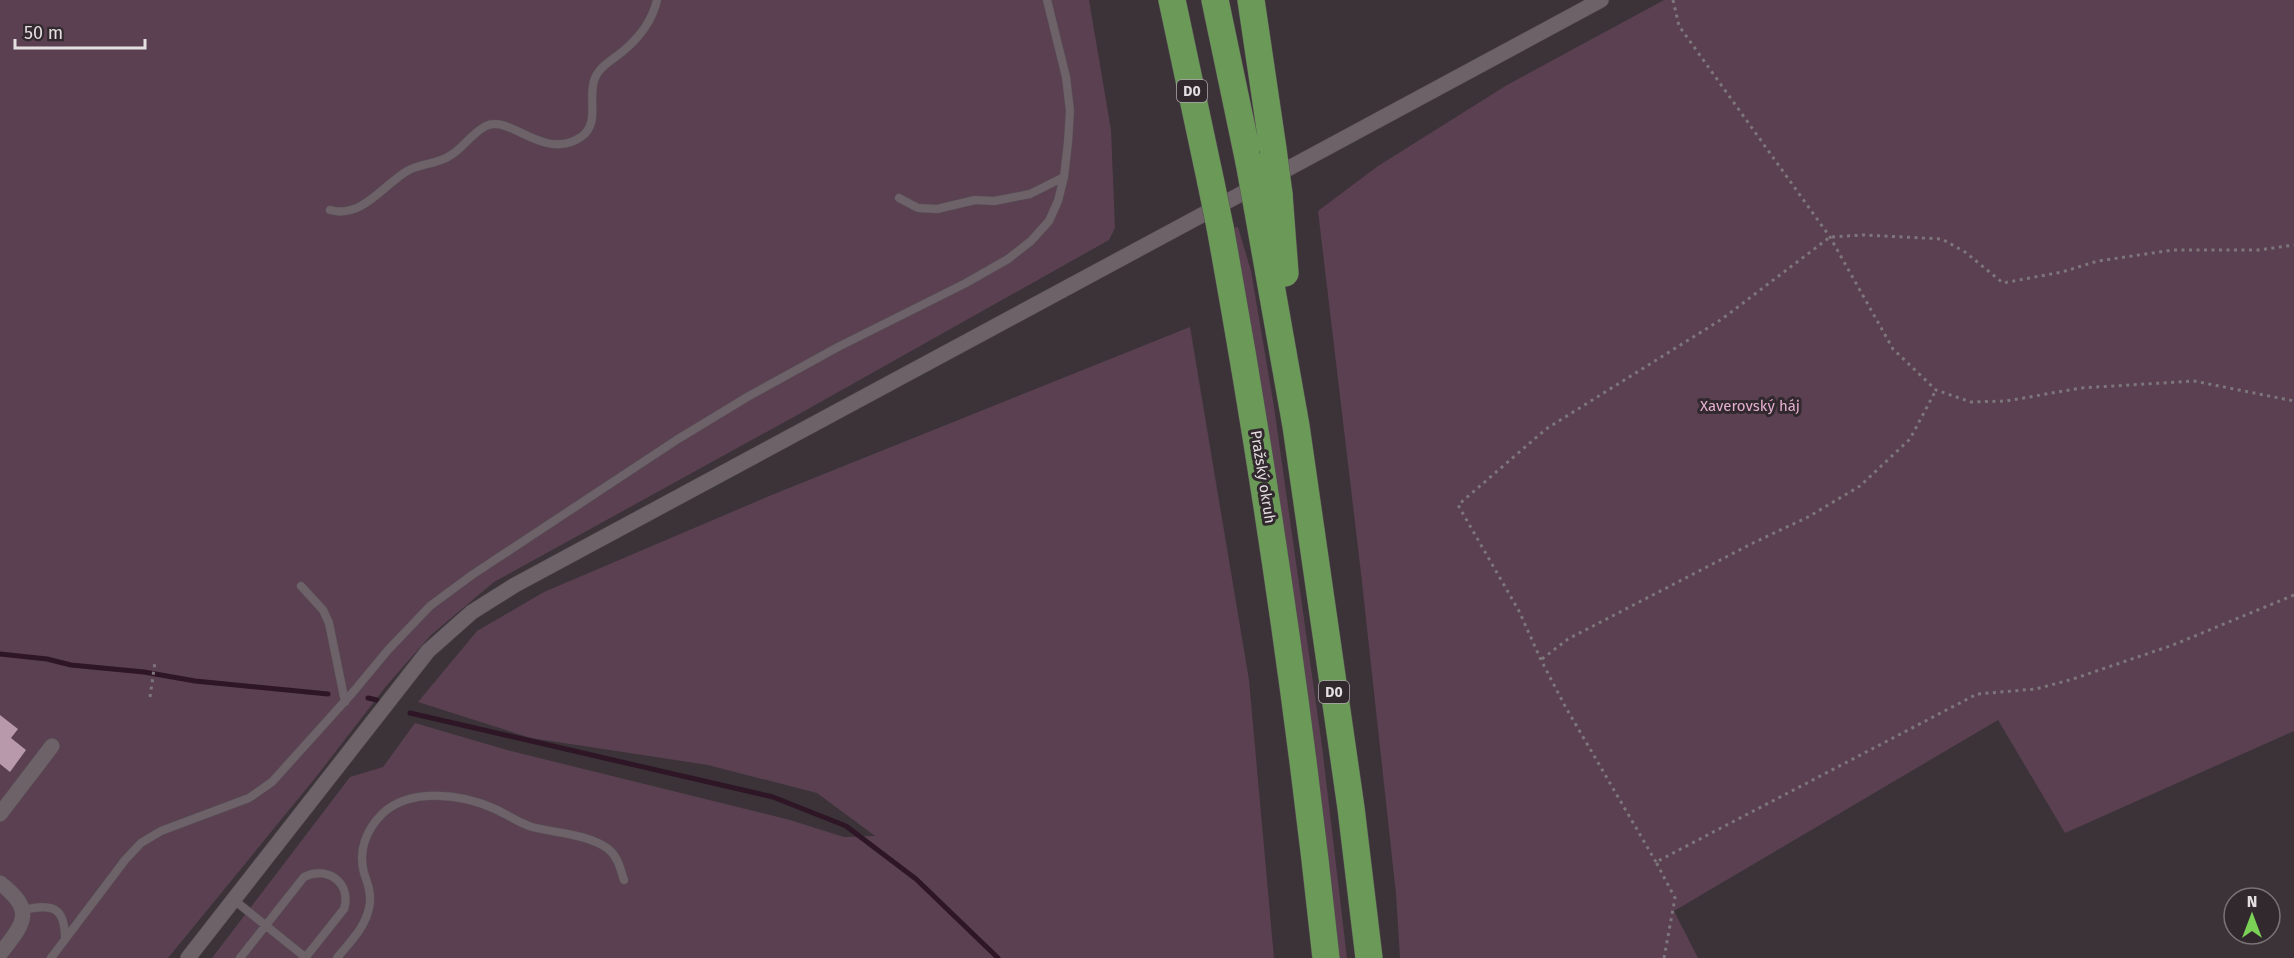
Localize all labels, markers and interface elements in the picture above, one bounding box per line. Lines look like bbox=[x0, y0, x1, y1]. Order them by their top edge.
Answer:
scale bar bbox=[15, 12, 146, 50]
text: 50 m bbox=[24, 22, 63, 44]
road number: D0 bbox=[1177, 80, 1207, 102]
park label: Xaverovský háj bbox=[1700, 397, 1800, 415]
street label: Pražský okruh bbox=[1247, 429, 1279, 525]
road number: D0 bbox=[1319, 681, 1349, 703]
north arrow bbox=[2222, 886, 2282, 946]
text: N bbox=[2247, 892, 2257, 911]

